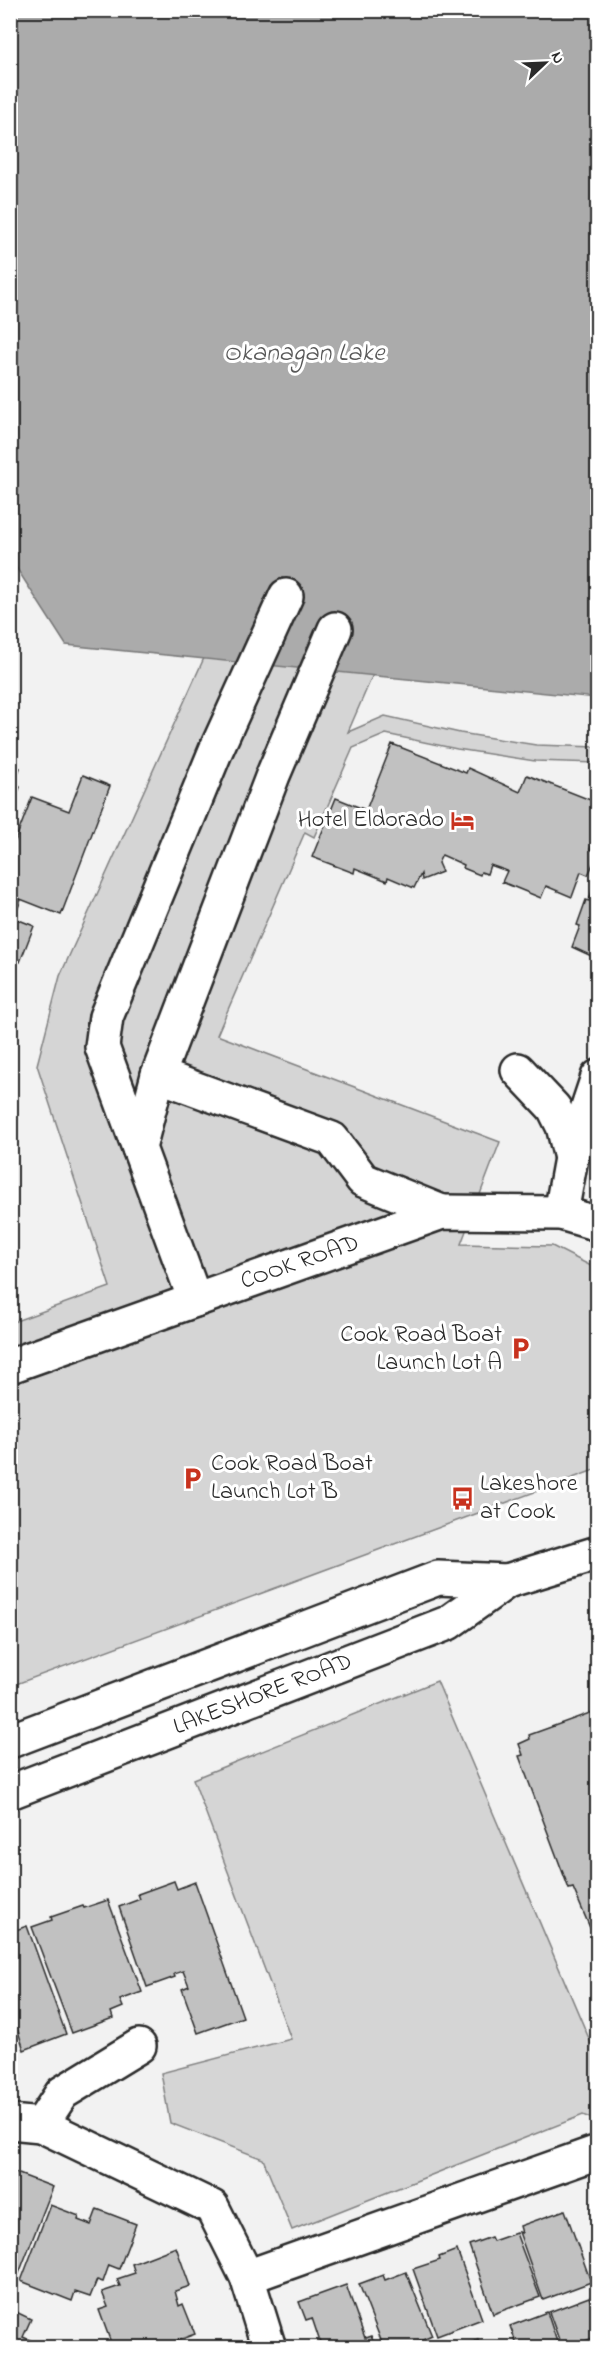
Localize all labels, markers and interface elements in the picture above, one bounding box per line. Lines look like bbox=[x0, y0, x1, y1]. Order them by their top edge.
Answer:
north arrow bbox=[515, 33, 575, 93]
text: N bbox=[544, 48, 570, 68]
water label: Okanagan Lake bbox=[223, 335, 386, 373]
place label: Hotel Eldorado bbox=[298, 803, 444, 838]
hotel icon: Hotel Eldorado bbox=[449, 807, 475, 833]
street label: COOK ROAD bbox=[236, 1226, 364, 1300]
place label: Cook Road Boat Launch Lot A bbox=[340, 1318, 502, 1381]
parking icon: Cook Road Boat Launch Lot A bbox=[507, 1336, 533, 1362]
place label: Cook Road Boat Launch Lot B bbox=[211, 1447, 373, 1510]
parking icon: Cook Road Boat Launch Lot B bbox=[180, 1465, 206, 1491]
place label: Lakeshore at Cook bbox=[480, 1467, 578, 1530]
bus stop icon: Lakeshore at Cook bbox=[449, 1485, 475, 1511]
street label: LAKESHORE ROAD bbox=[168, 1645, 358, 1745]

